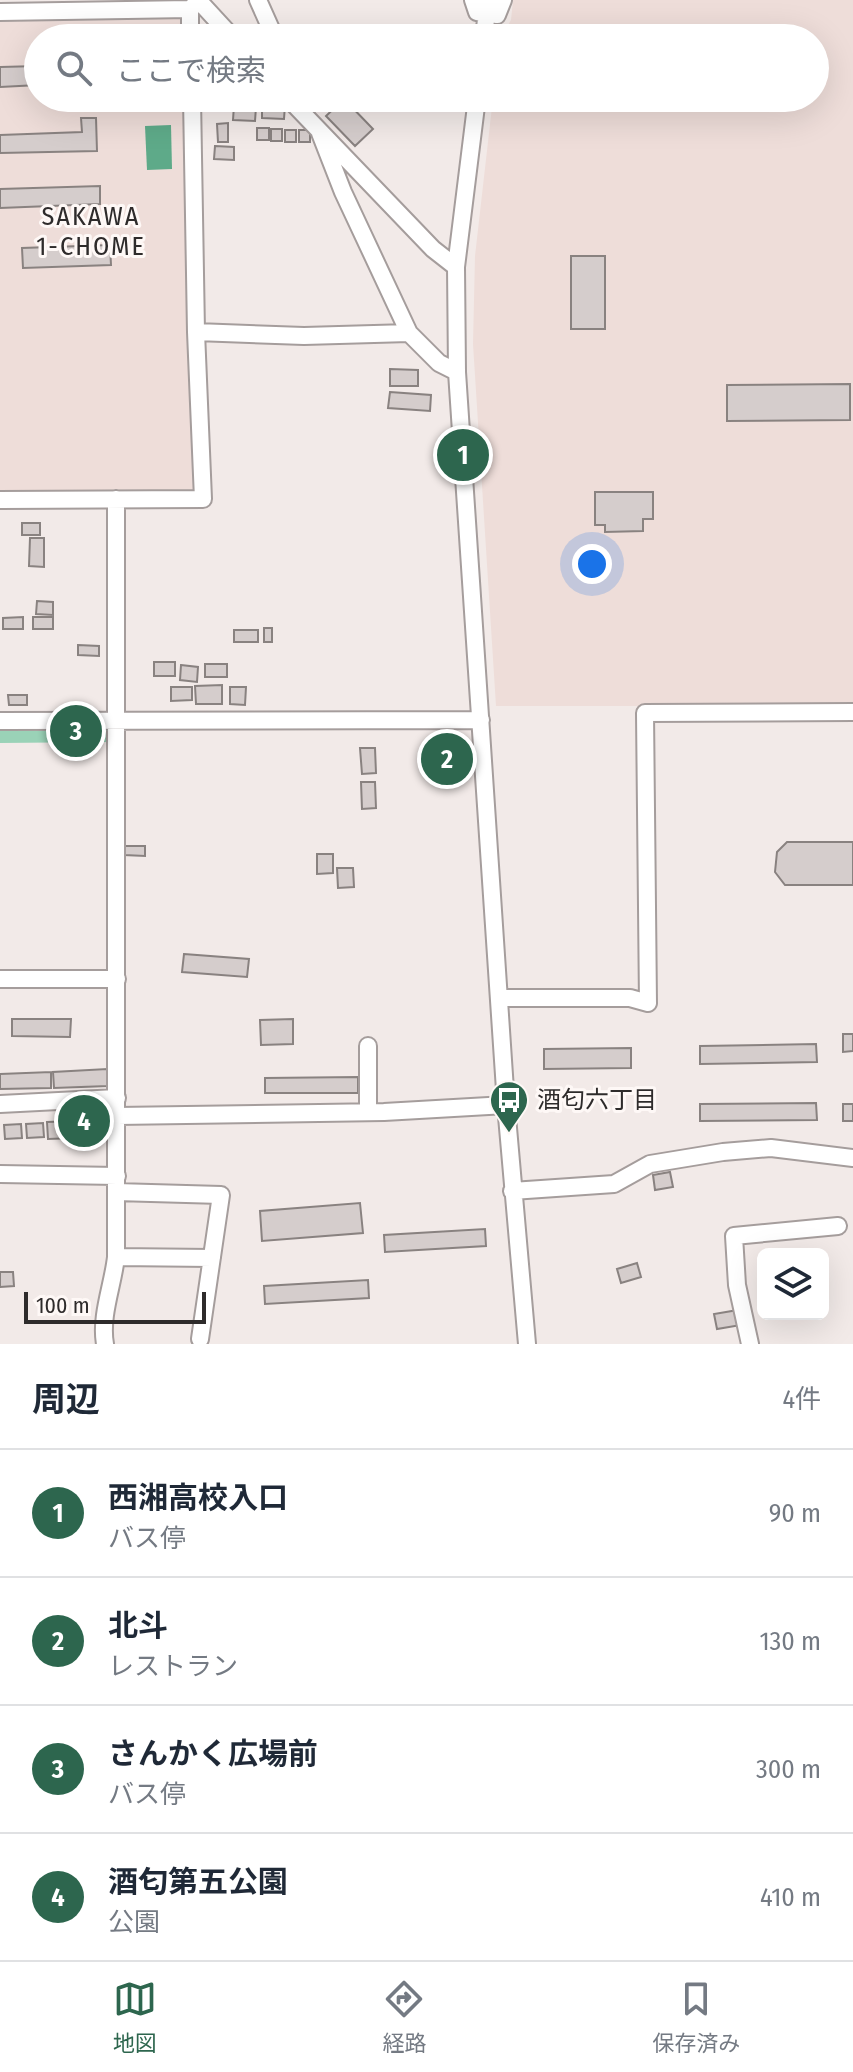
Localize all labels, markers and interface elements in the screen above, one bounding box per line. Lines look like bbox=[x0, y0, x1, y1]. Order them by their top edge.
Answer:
search box bbox=[24, 24, 829, 112]
icon: search bbox=[52, 46, 96, 90]
text: ここで検索 bbox=[116, 53, 266, 89]
district label: SAKAWA 1-CHOME bbox=[36, 201, 146, 262]
pin: 1 bbox=[437, 425, 489, 485]
your location bbox=[572, 544, 612, 584]
pin: 3 bbox=[50, 701, 102, 761]
pin: 2 bbox=[421, 729, 473, 789]
bus stop icon: 酒匂六丁目 bbox=[488, 1079, 530, 1134]
place label: 酒匂六丁目 bbox=[537, 1086, 657, 1114]
pin: 4 bbox=[58, 1091, 110, 1151]
map controls bbox=[757, 1248, 829, 1320]
button: layers bbox=[757, 1248, 829, 1320]
scale bar bbox=[24, 1288, 206, 1324]
text: 100 m bbox=[36, 1292, 90, 1319]
text: 周辺 bbox=[32, 1379, 100, 1420]
text: 4件 bbox=[782, 1384, 821, 1415]
text: 西湘高校入口 bbox=[108, 1480, 288, 1516]
text: 1 bbox=[53, 1498, 64, 1529]
text: 90 m bbox=[769, 1498, 821, 1529]
text: バス停 bbox=[108, 1523, 186, 1554]
text: 北斗 bbox=[108, 1608, 168, 1644]
text: 2 bbox=[52, 1626, 64, 1657]
text: 130 m bbox=[759, 1626, 821, 1657]
text: レストラン bbox=[108, 1651, 238, 1682]
text: さんかく広場前 bbox=[108, 1736, 318, 1772]
text: 3 bbox=[52, 1754, 64, 1785]
text: 300 m bbox=[756, 1754, 821, 1785]
text: バス停 bbox=[108, 1779, 186, 1810]
text: 酒匂第五公園 bbox=[108, 1864, 288, 1900]
text: 4 bbox=[51, 1882, 65, 1913]
text: 410 m bbox=[760, 1882, 821, 1913]
text: 公園 bbox=[108, 1907, 160, 1938]
tab: 地図 bbox=[113, 1977, 157, 2057]
tab: 経路 bbox=[382, 1977, 426, 2057]
tab: 保存済み bbox=[652, 1977, 740, 2057]

